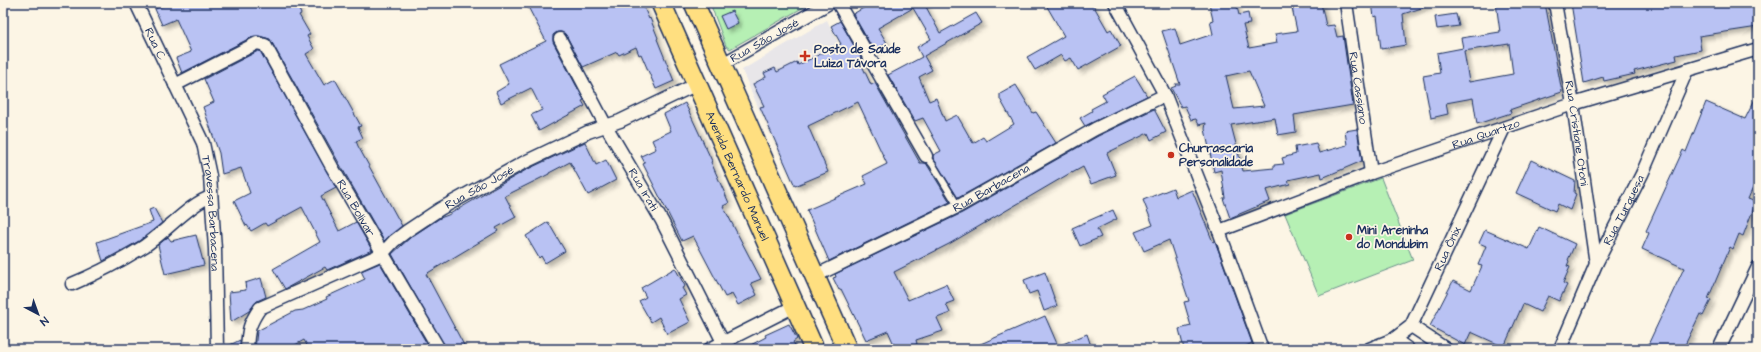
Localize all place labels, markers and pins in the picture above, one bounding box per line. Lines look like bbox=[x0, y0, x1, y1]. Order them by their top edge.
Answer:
place label: Posto de Saúde Luiza Távora bbox=[814, 41, 901, 72]
marker: Posto de Saúde Luiza Távora bbox=[799, 50, 811, 62]
place label: Churrascaria Personalidade bbox=[1179, 140, 1254, 171]
marker: Churrascaria Personalidade bbox=[1166, 150, 1176, 160]
place label: Mini Areninha do Mondubim bbox=[1356, 222, 1429, 253]
marker: Mini Areninha do Mondubim bbox=[1344, 232, 1354, 242]

